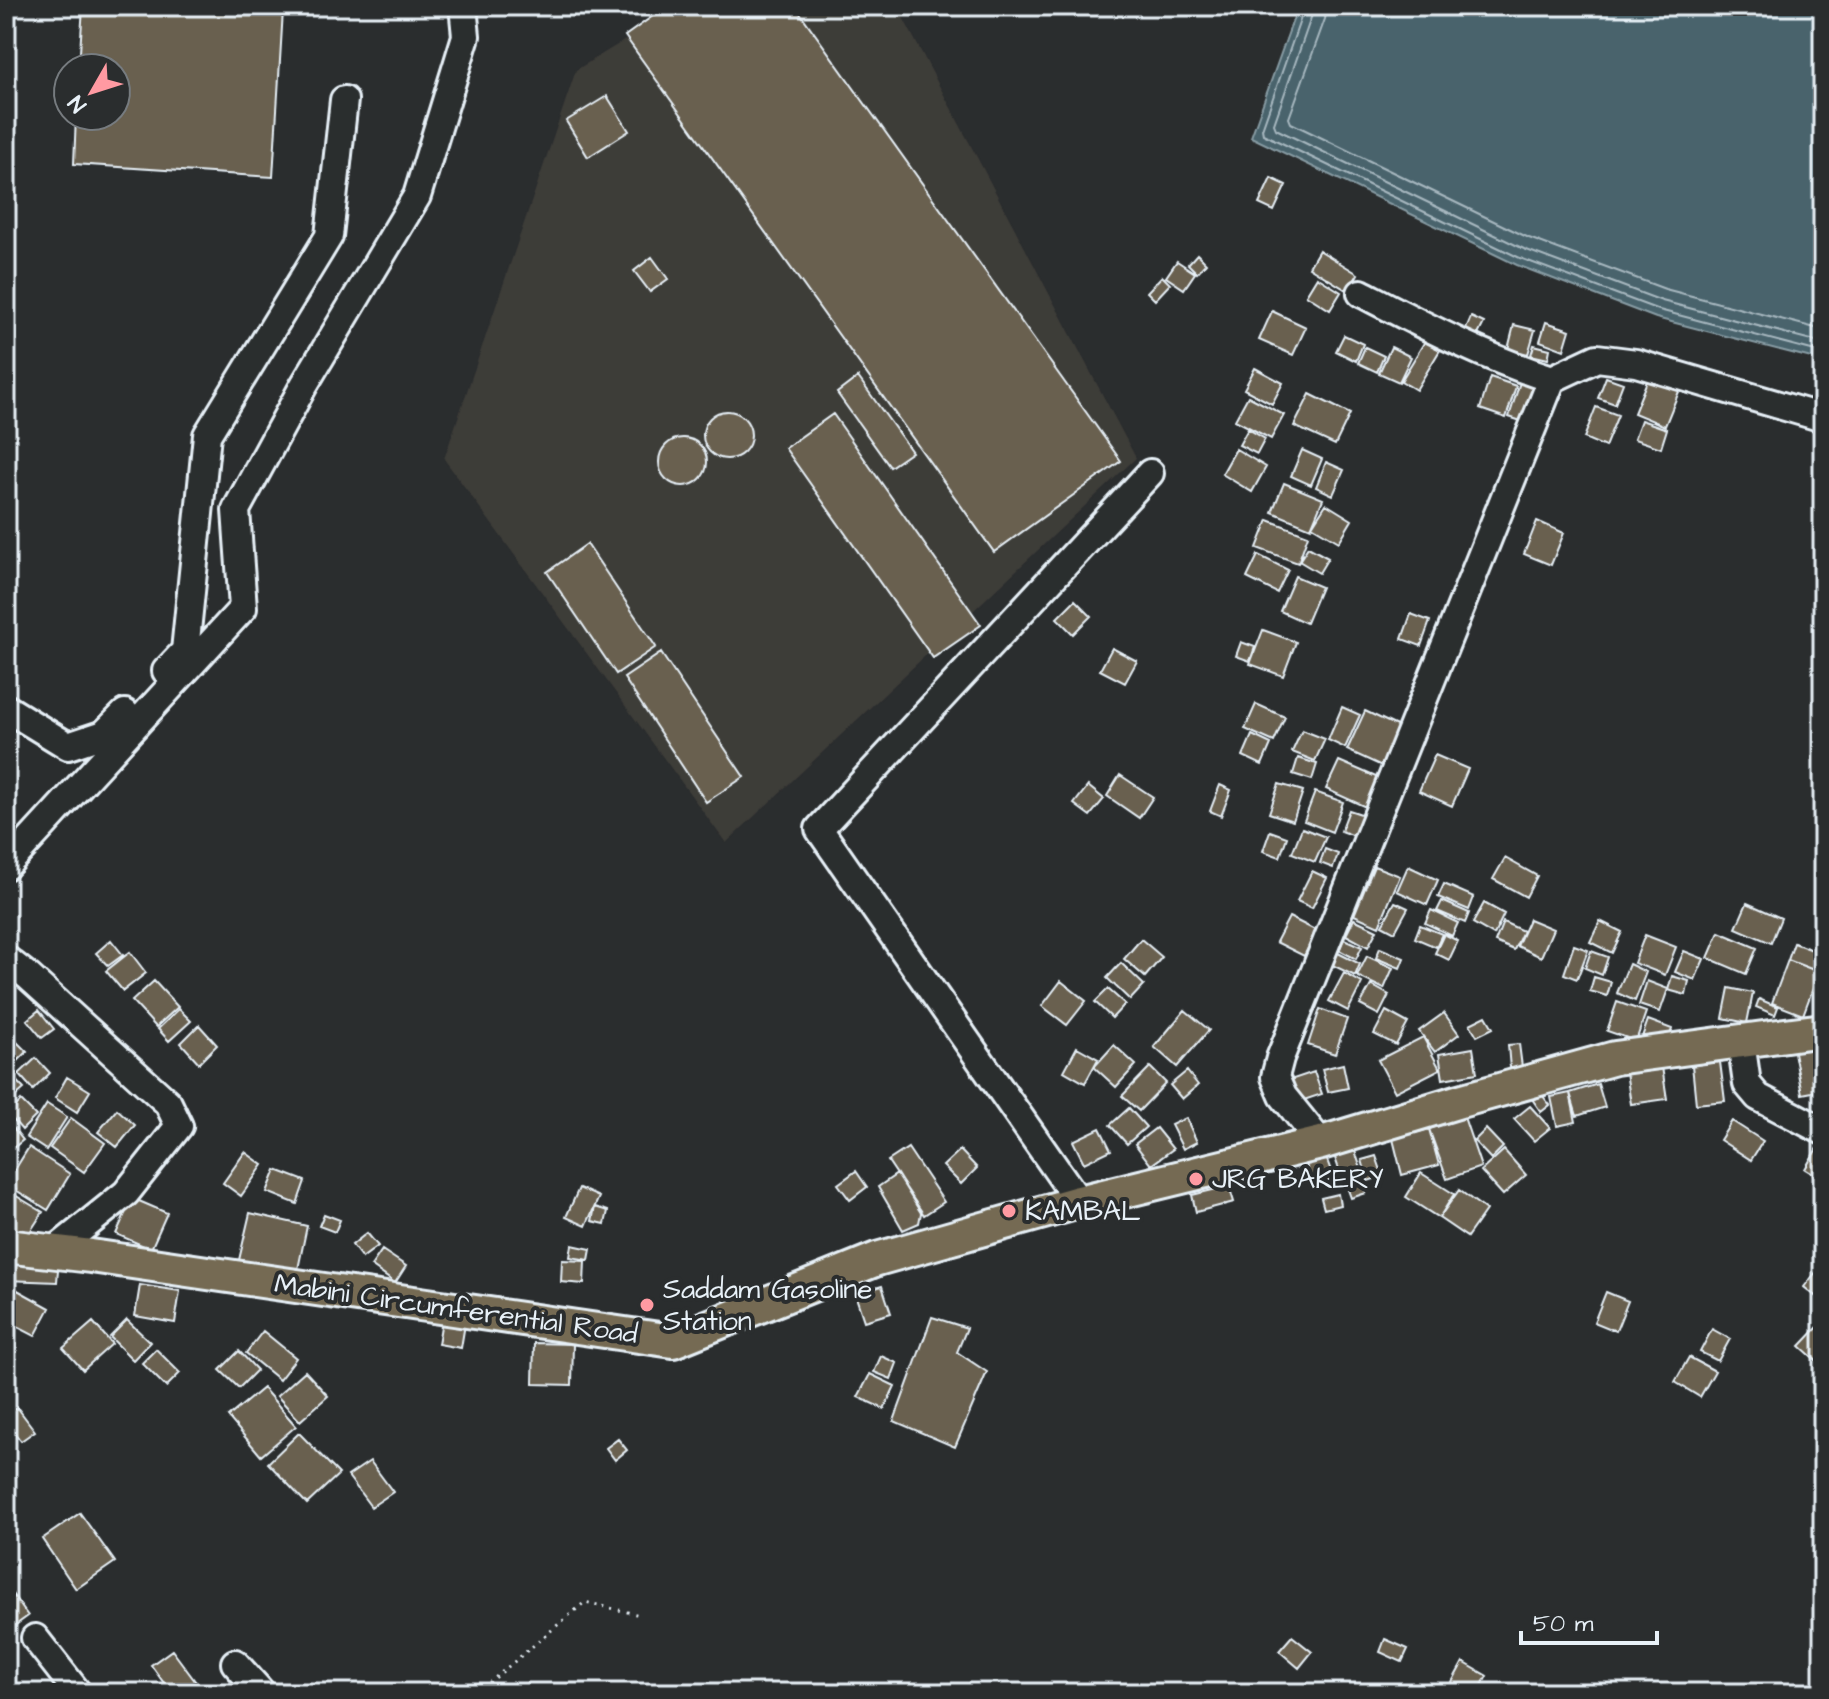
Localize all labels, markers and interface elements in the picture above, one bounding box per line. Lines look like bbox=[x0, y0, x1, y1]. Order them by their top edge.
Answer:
north arrow bbox=[52, 52, 132, 132]
text: N bbox=[61, 88, 94, 119]
place label: JRG BAKERY bbox=[1212, 1160, 1384, 1199]
marker: JRG BAKERY bbox=[1187, 1170, 1205, 1188]
place label: KAMBAL bbox=[1025, 1192, 1140, 1231]
marker: KAMBAL bbox=[1000, 1202, 1018, 1220]
street label: Mabini Circumferential Road bbox=[272, 1264, 640, 1354]
place label: Saddam Gasoline Station bbox=[663, 1270, 872, 1341]
marker: Saddam Gasoline Station bbox=[638, 1296, 656, 1314]
scale bar bbox=[1521, 1595, 1657, 1645]
text: 50 m bbox=[1533, 1607, 1594, 1641]

